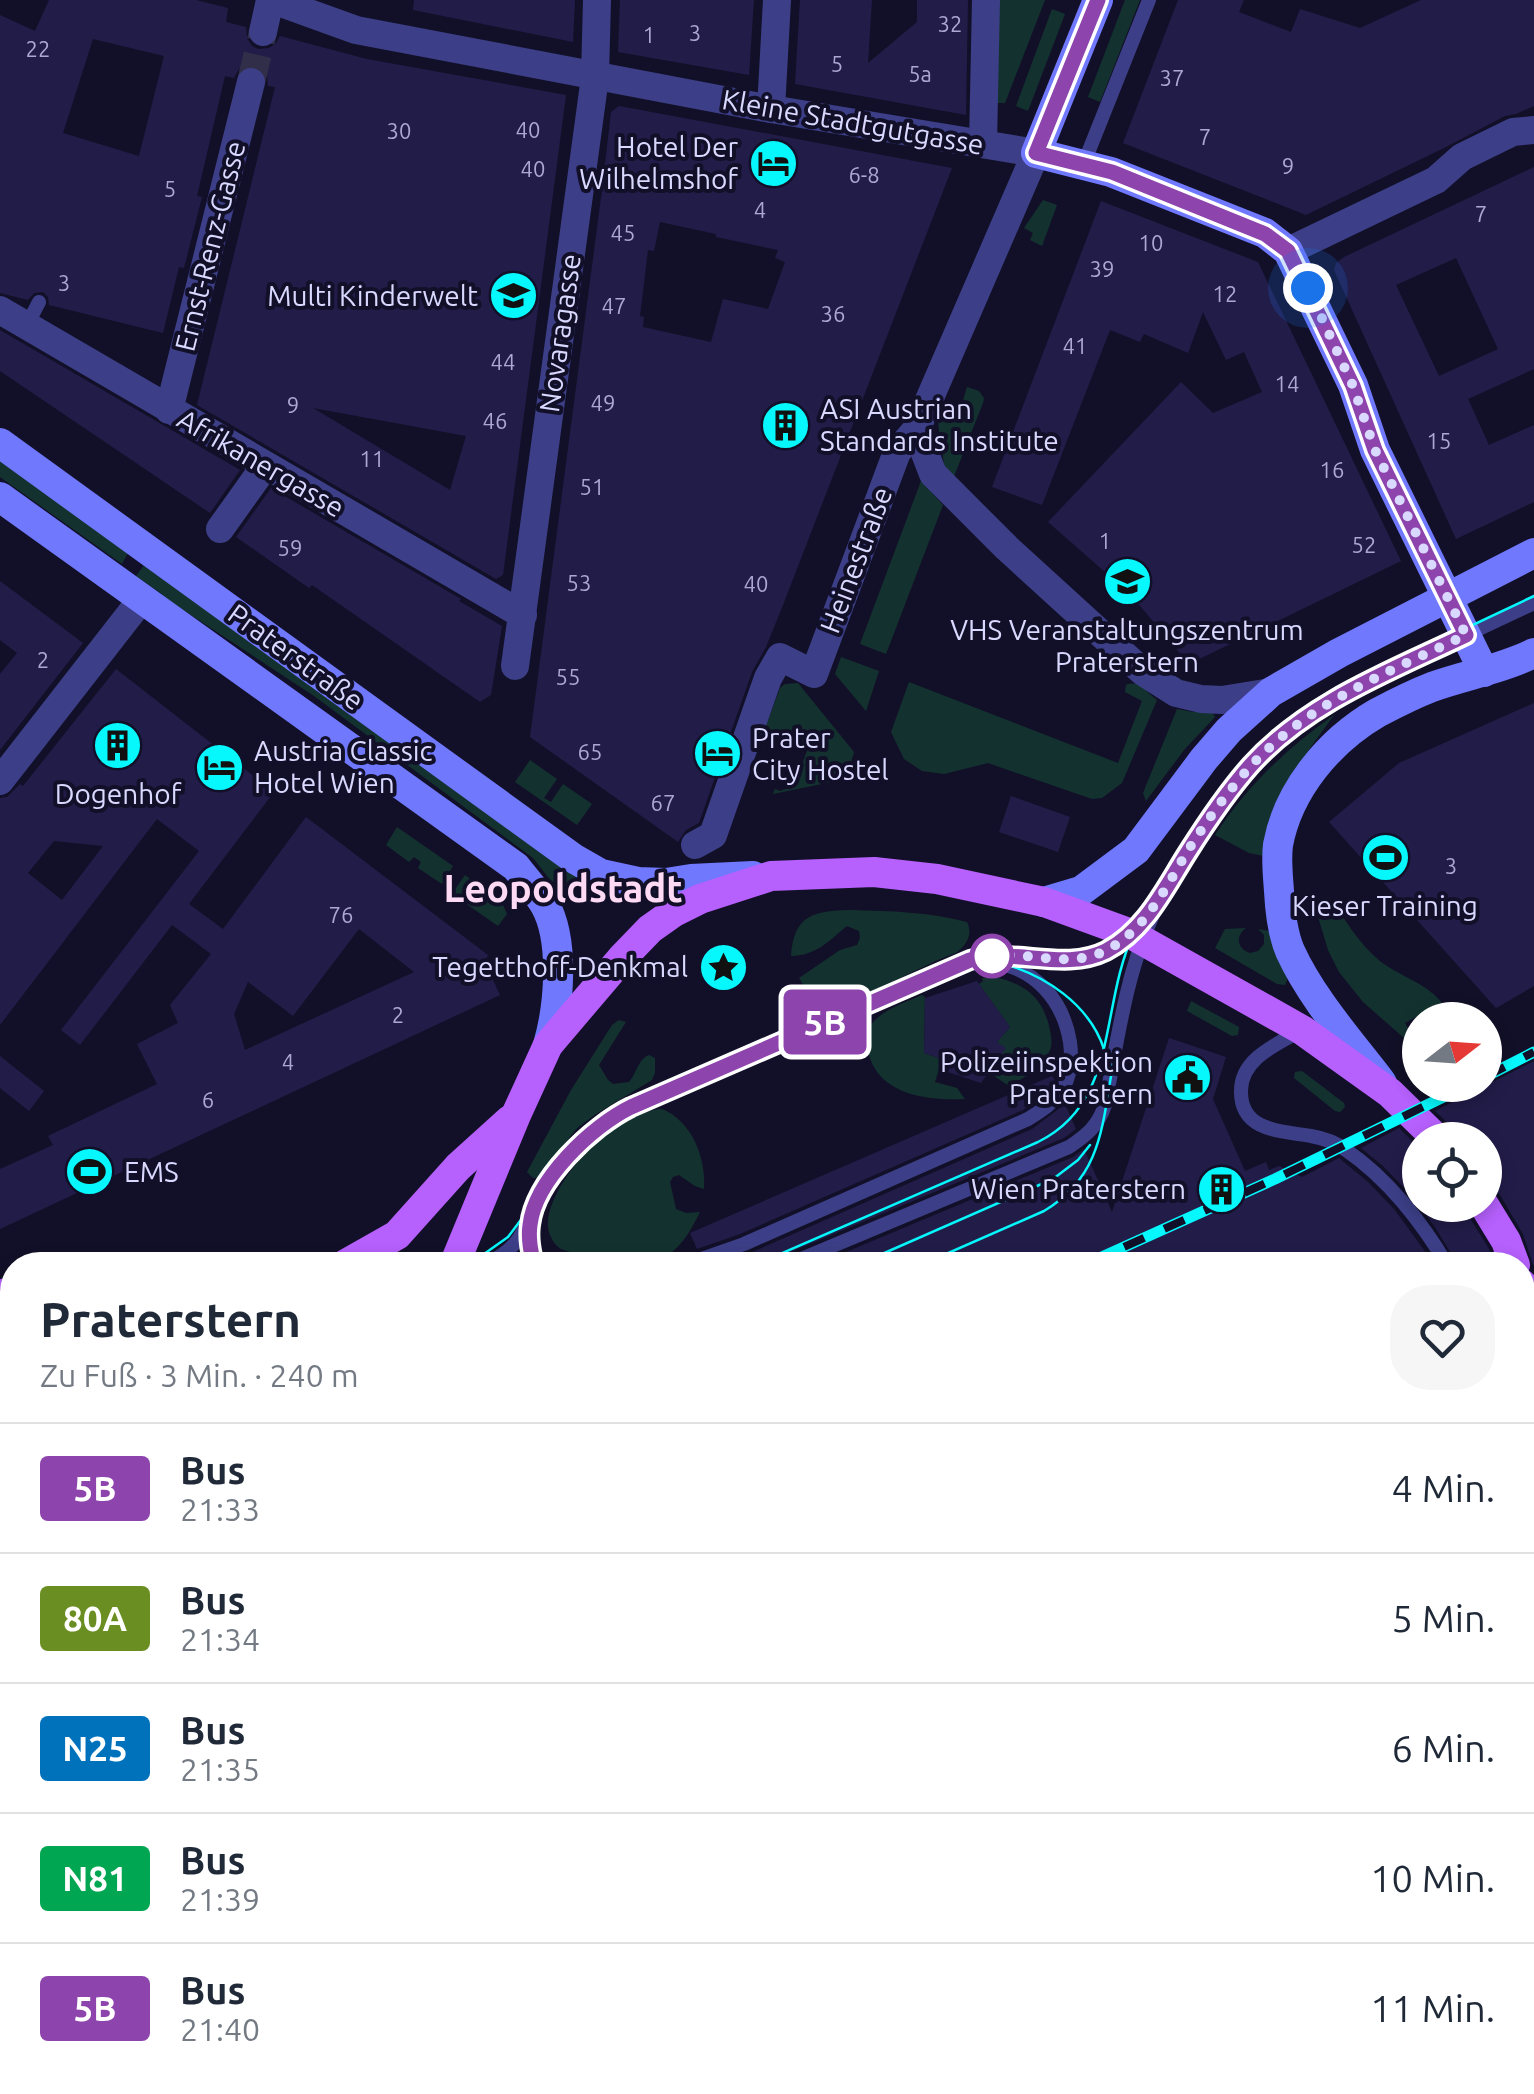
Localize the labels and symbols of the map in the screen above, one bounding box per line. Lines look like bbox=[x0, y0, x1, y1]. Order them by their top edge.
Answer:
house number: 32 bbox=[938, 11, 962, 36]
house number: 3 bbox=[689, 20, 701, 45]
house number: 1 bbox=[643, 22, 655, 47]
house number: 22 bbox=[26, 36, 50, 61]
house number: 5 bbox=[831, 51, 843, 76]
house number: 5a bbox=[908, 61, 932, 86]
house number: 37 bbox=[1160, 65, 1184, 90]
street label: Kleine Stadtgutgasse bbox=[720, 83, 986, 160]
house number: 40 bbox=[516, 117, 540, 142]
house number: 30 bbox=[387, 118, 411, 143]
house number: 7 bbox=[1199, 124, 1211, 149]
place label: Hotel Der Wilhelmshof bbox=[579, 131, 738, 194]
hotel icon: Hotel Der Wilhelmshof bbox=[747, 137, 799, 189]
street label: Ernst-Renz-Gasse bbox=[168, 138, 251, 354]
house number: 9 bbox=[1282, 153, 1294, 178]
house number: 40 bbox=[521, 156, 545, 181]
house number: 6-8 bbox=[848, 162, 880, 187]
house number: 5 bbox=[164, 176, 176, 201]
house number: 4 bbox=[754, 197, 766, 222]
house number: 7 bbox=[1475, 201, 1487, 226]
house number: 45 bbox=[611, 220, 635, 245]
house number: 10 bbox=[1139, 230, 1163, 255]
street label: Novaragasse bbox=[533, 252, 586, 414]
house number: 39 bbox=[1090, 256, 1114, 281]
your location bbox=[1283, 263, 1333, 313]
house number: 3 bbox=[58, 270, 70, 295]
school or university icon: Multi Kinderwelt bbox=[487, 270, 539, 322]
place label: Multi Kinderwelt bbox=[267, 280, 478, 311]
house number: 12 bbox=[1213, 281, 1237, 306]
house number: 47 bbox=[602, 293, 626, 318]
house number: 36 bbox=[821, 301, 845, 326]
house number: 41 bbox=[1063, 333, 1087, 358]
house number: 44 bbox=[491, 349, 515, 374]
house number: 14 bbox=[1275, 371, 1299, 396]
house number: 49 bbox=[591, 390, 615, 415]
house number: 9 bbox=[287, 392, 299, 417]
place label: ASI Austrian Standards Institute bbox=[820, 393, 1059, 456]
building icon: ASI Austrian Standards Institute bbox=[759, 399, 811, 451]
street label: Afrikanergasse bbox=[172, 402, 350, 523]
house number: 46 bbox=[483, 408, 507, 433]
house number: 15 bbox=[1427, 428, 1451, 453]
house number: 11 bbox=[360, 446, 384, 471]
house number: 16 bbox=[1320, 457, 1344, 482]
house number: 51 bbox=[580, 474, 604, 499]
street label: Heinestraße bbox=[814, 483, 898, 637]
house number: 1 bbox=[1099, 528, 1111, 553]
house number: 52 bbox=[1352, 532, 1376, 557]
house number: 59 bbox=[278, 535, 302, 560]
school or university icon: VHS Veranstaltungszentrum Praterstern bbox=[1101, 556, 1153, 608]
house number: 53 bbox=[567, 570, 591, 595]
house number: 40 bbox=[744, 571, 768, 596]
street label: Praterstraße bbox=[223, 597, 370, 716]
place label: VHS Veranstaltungszentrum Praterstern bbox=[950, 614, 1304, 677]
house number: 2 bbox=[37, 647, 49, 672]
house number: 55 bbox=[556, 664, 580, 689]
building icon: Dogenhof bbox=[92, 720, 144, 772]
place label: Prater City Hostel bbox=[752, 722, 889, 785]
hotel icon: Prater City Hostel bbox=[691, 728, 743, 780]
place label: Austria Classic Hotel Wien bbox=[254, 735, 433, 798]
house number: 65 bbox=[578, 739, 602, 764]
hotel icon: Austria Classic Hotel Wien bbox=[193, 741, 245, 793]
place label: Dogenhof bbox=[55, 778, 182, 809]
house number: 67 bbox=[651, 790, 675, 815]
sports icon: Kieser Training bbox=[1359, 832, 1411, 884]
house number: 3 bbox=[1445, 853, 1457, 878]
district label: Leopoldstadt bbox=[443, 867, 683, 909]
place label: Kieser Training bbox=[1292, 890, 1478, 921]
house number: 76 bbox=[329, 902, 353, 927]
unlabelled marker bbox=[971, 935, 1013, 977]
place icon: Tegetthoff-Denkmal bbox=[697, 941, 749, 993]
place label: Tegetthoff-Denkmal bbox=[432, 951, 688, 982]
line badge: 5B bbox=[780, 990, 870, 1054]
house number: 2 bbox=[392, 1002, 404, 1027]
north arrow bbox=[1402, 1002, 1502, 1102]
place label: Polizeiinspektion Praterstern bbox=[940, 1046, 1153, 1109]
house number: 4 bbox=[282, 1049, 294, 1074]
public building icon: Polizeiinspektion Praterstern bbox=[1162, 1052, 1214, 1104]
house number: 6 bbox=[202, 1087, 214, 1112]
sports icon: EMS bbox=[63, 1146, 115, 1198]
place label: EMS bbox=[124, 1156, 179, 1187]
building icon: Wien Praterstern bbox=[1195, 1163, 1247, 1215]
place label: Wien Praterstern bbox=[971, 1173, 1186, 1204]

